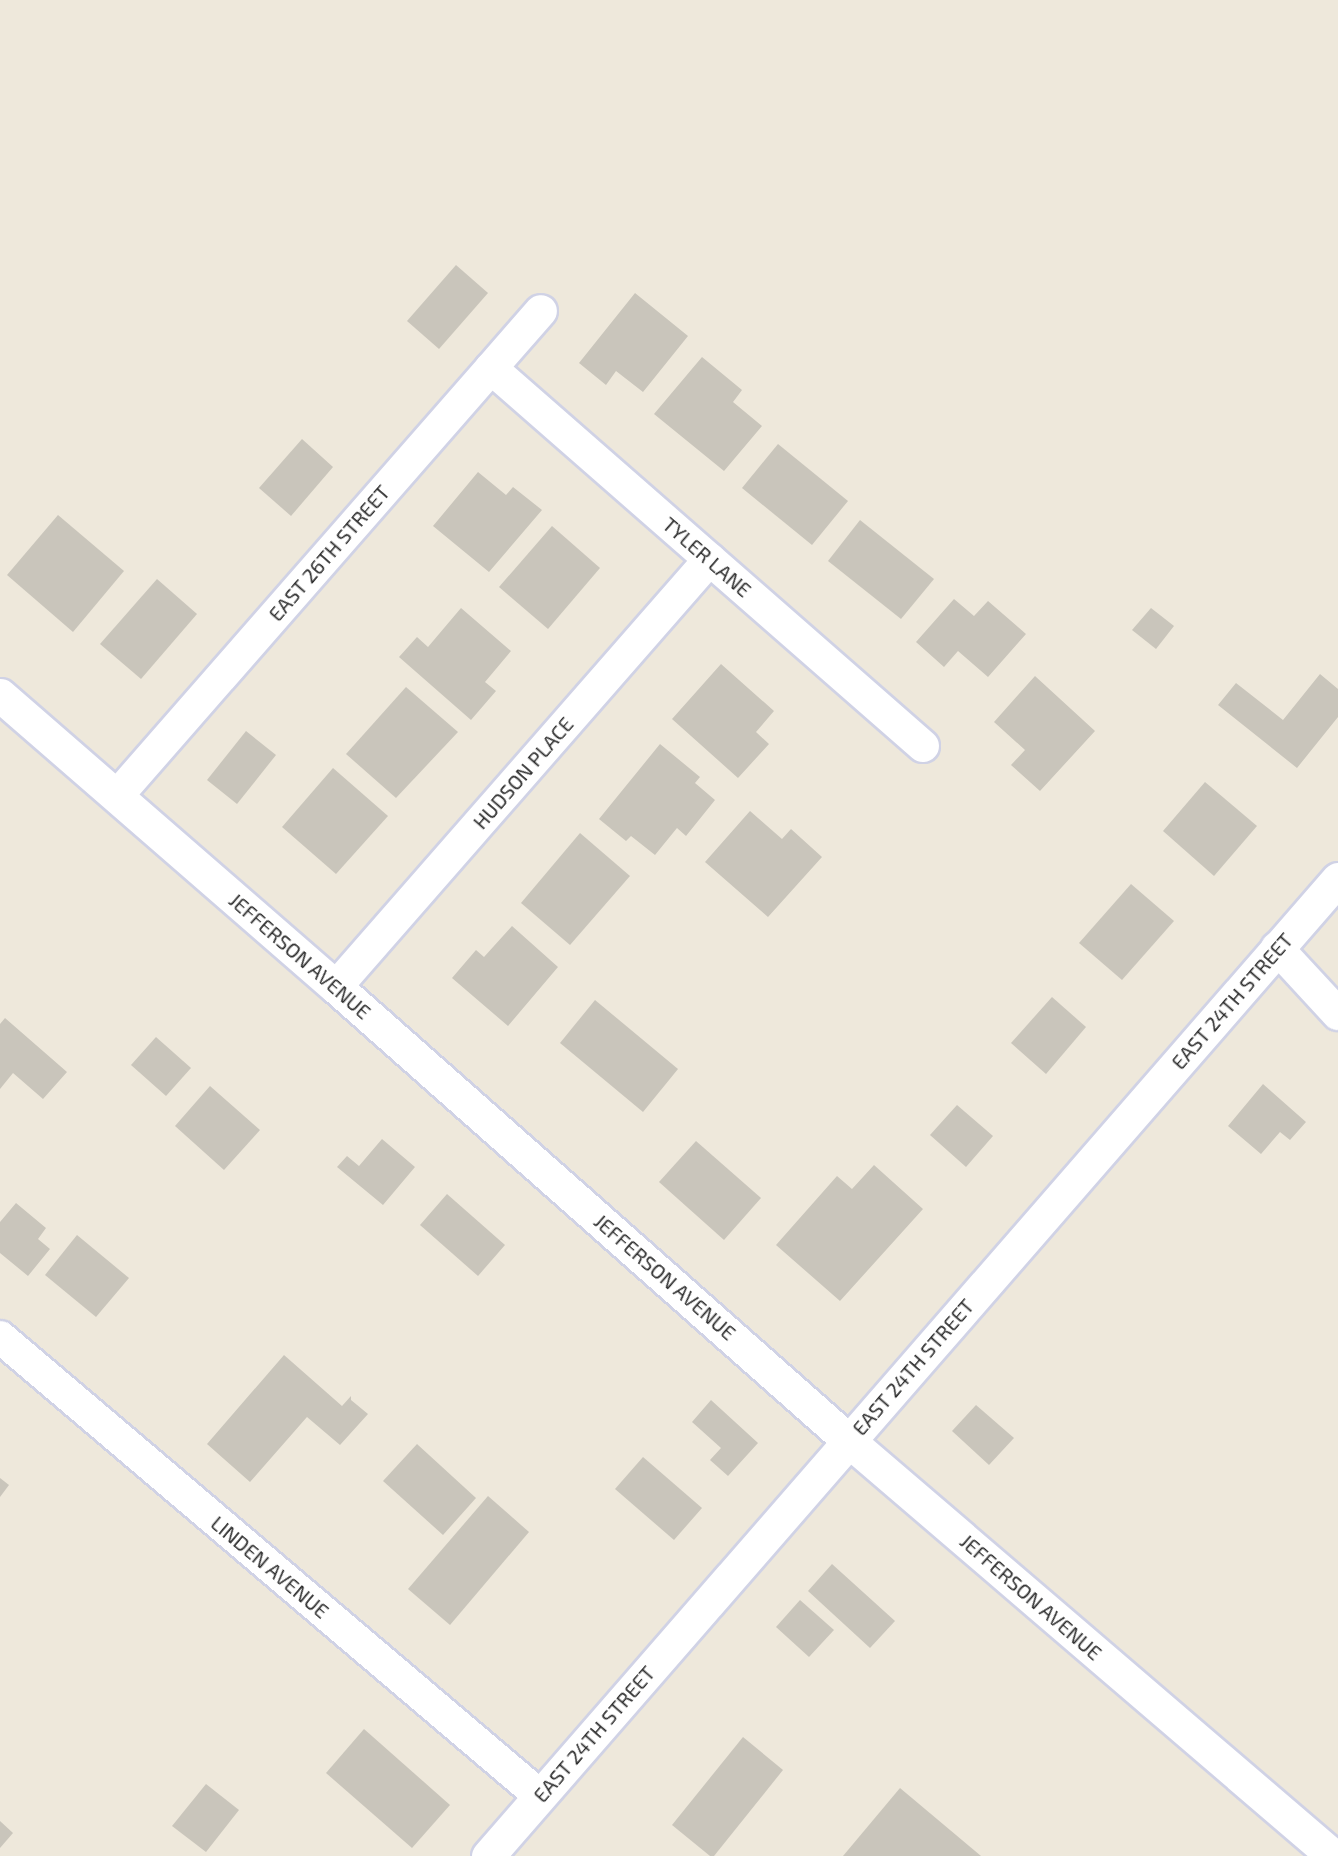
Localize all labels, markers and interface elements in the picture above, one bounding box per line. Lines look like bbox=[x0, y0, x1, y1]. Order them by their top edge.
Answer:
street label: EAST 26TH STREET bbox=[263, 480, 395, 626]
street label: TYLER LANE bbox=[658, 512, 756, 602]
street label: HUDSON PLACE bbox=[468, 712, 578, 834]
street label: JEFFERSON AVENUE bbox=[224, 888, 376, 1024]
street label: EAST 24TH STREET bbox=[1166, 928, 1298, 1074]
street label: JEFFERSON AVENUE bbox=[589, 1209, 741, 1345]
street label: EAST 24TH STREET bbox=[847, 1294, 979, 1440]
street label: LINDEN AVENUE bbox=[206, 1511, 334, 1623]
street label: JEFFERSON AVENUE bbox=[955, 1529, 1107, 1665]
street label: EAST 24TH STREET bbox=[528, 1661, 660, 1807]

